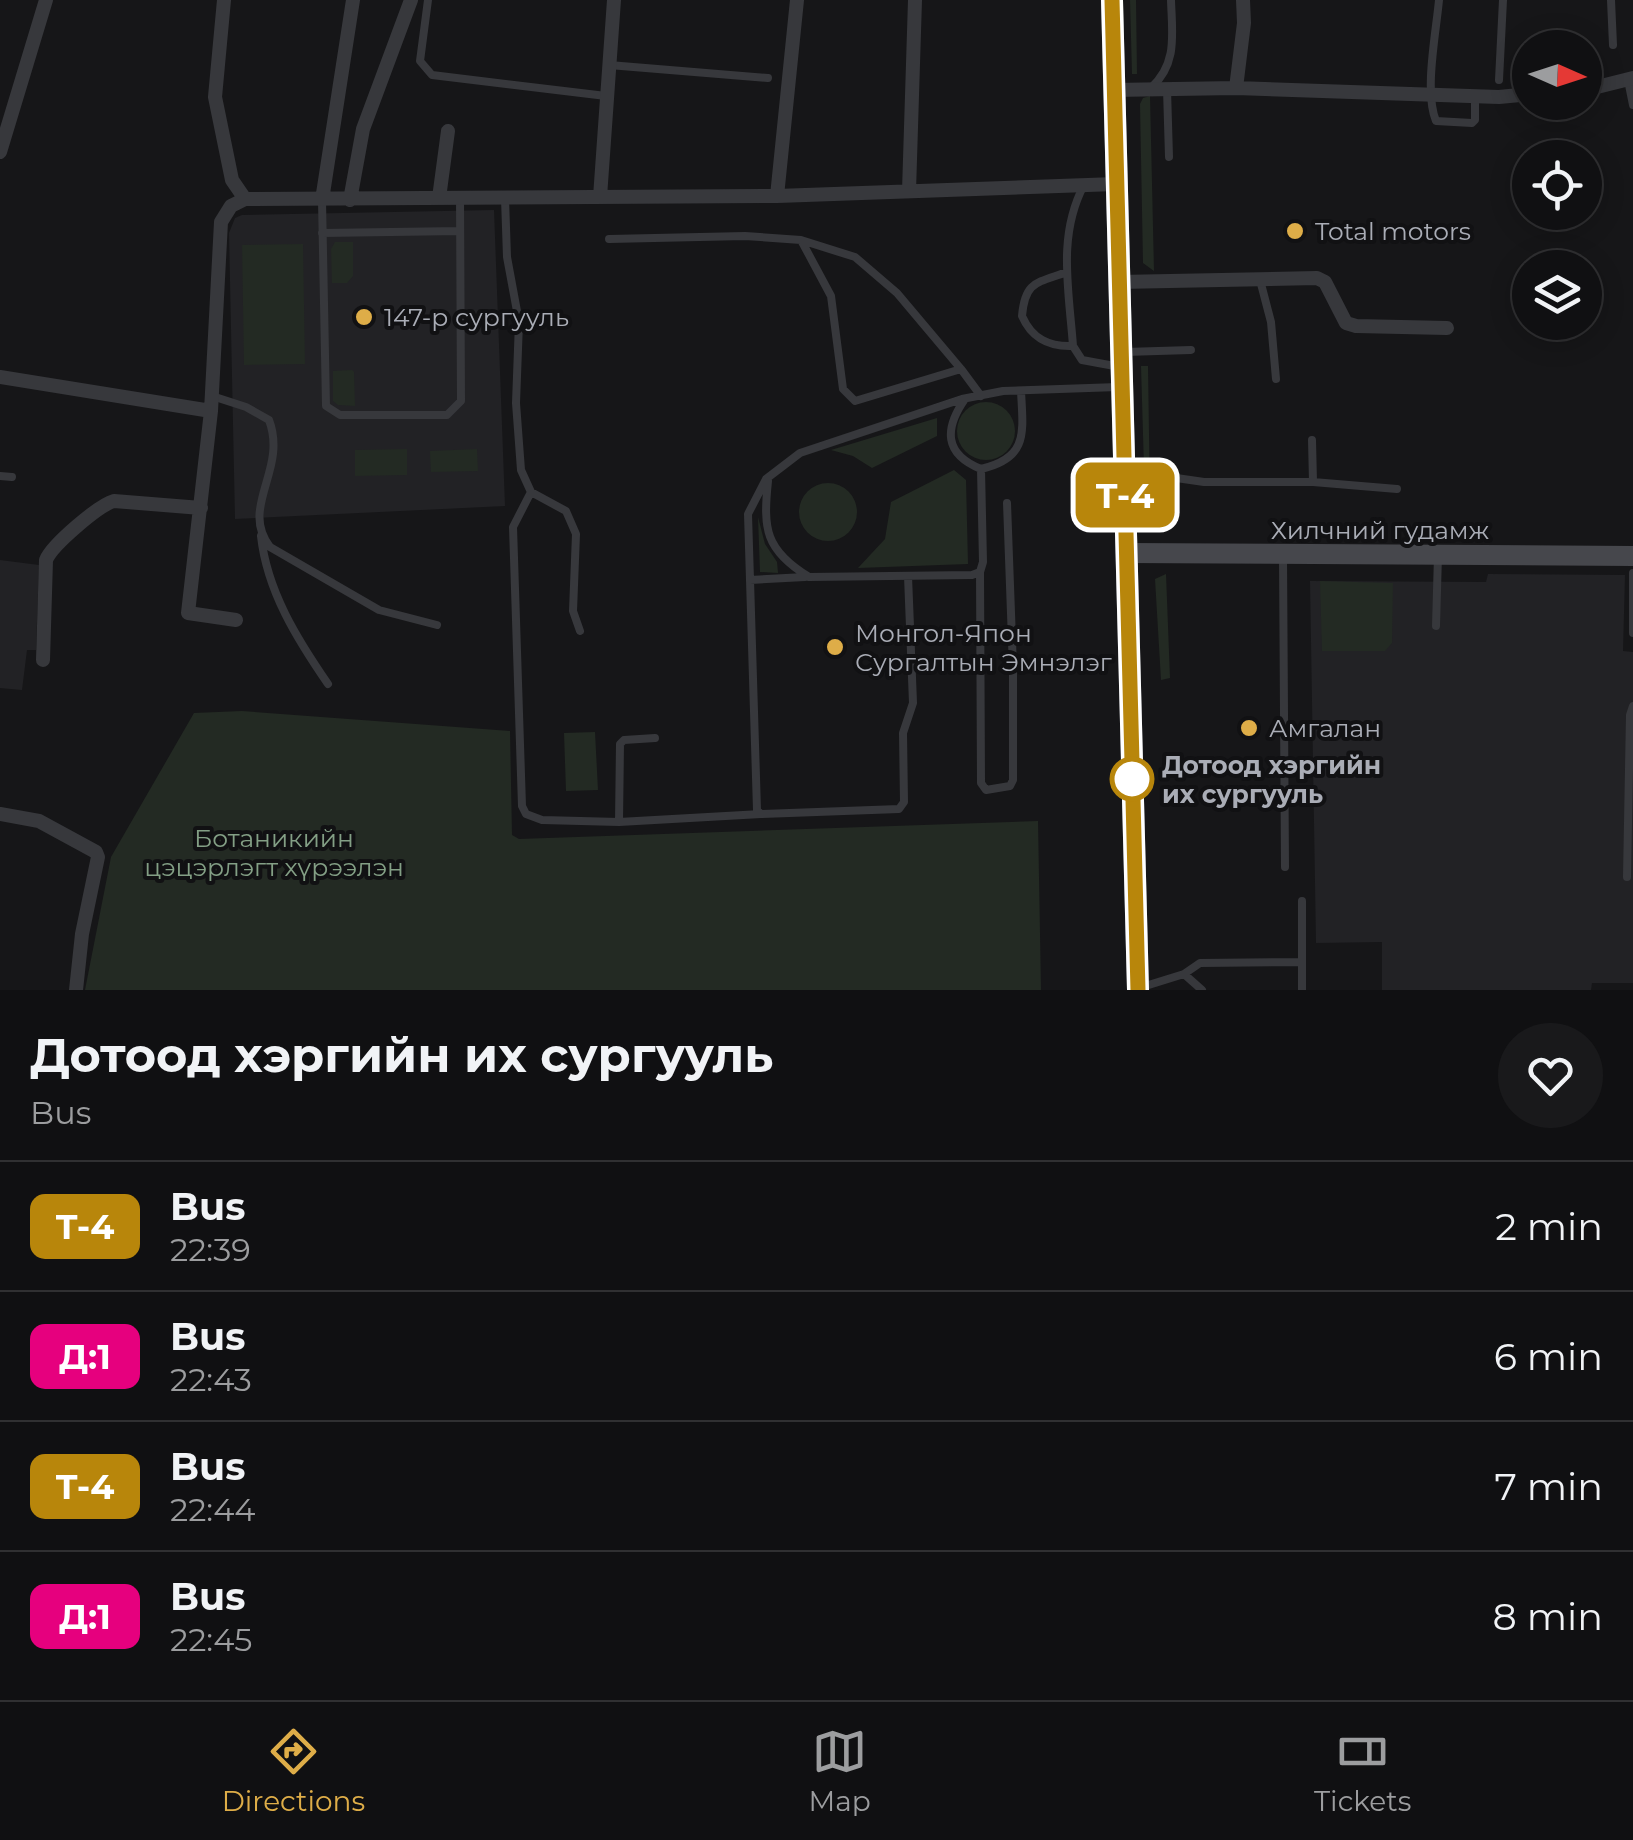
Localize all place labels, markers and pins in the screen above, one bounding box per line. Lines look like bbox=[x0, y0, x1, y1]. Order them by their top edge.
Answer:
place label: Total motors bbox=[1315, 216, 1471, 246]
marker: Total motors bbox=[1284, 220, 1306, 242]
place label: 147-р сургууль bbox=[384, 302, 569, 332]
marker: 147-р сургууль bbox=[353, 306, 375, 328]
place label: Монгол-Япон Сургалтын Эмнэлэг bbox=[855, 618, 1112, 677]
marker: Монгол-Япон Сургалтын Эмнэлэг bbox=[824, 636, 846, 658]
place label: Амгалан bbox=[1269, 713, 1381, 743]
marker: Амгалан bbox=[1238, 717, 1260, 739]
place label: Дотоод хэргийн их сургууль bbox=[1162, 750, 1381, 809]
marker: Дотоод хэргийн их сургууль bbox=[1111, 758, 1153, 800]

